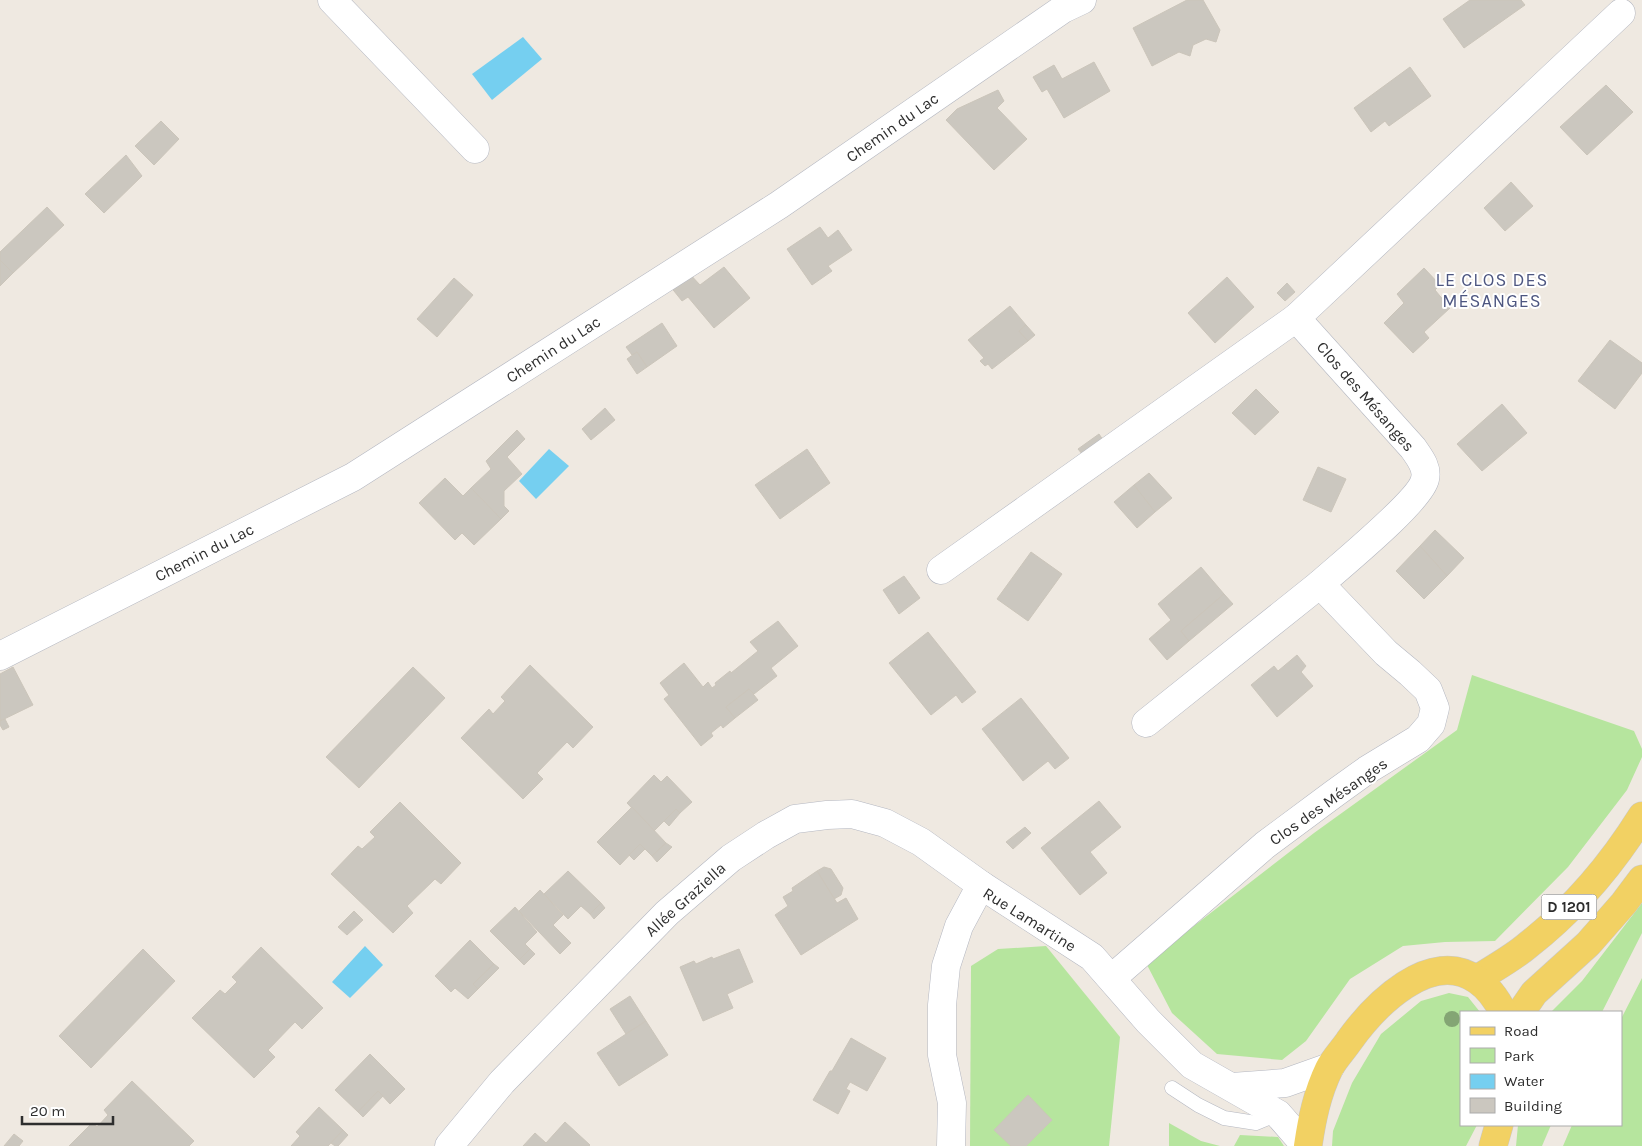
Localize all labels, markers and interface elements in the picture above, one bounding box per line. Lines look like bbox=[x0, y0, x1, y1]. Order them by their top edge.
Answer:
street label: Chemin du Lac bbox=[842, 89, 942, 166]
district label: LE CLOS DES MÉSANGES bbox=[1436, 269, 1548, 312]
street label: Chemin du Lac bbox=[503, 312, 604, 387]
street label: Clos des Mésanges bbox=[1313, 337, 1419, 455]
street label: Chemin du Lac bbox=[152, 519, 257, 586]
street label: Clos des Mésanges bbox=[1266, 754, 1391, 849]
street label: Allée Graziella bbox=[641, 858, 729, 940]
street label: Rue Lamartine bbox=[980, 883, 1080, 956]
road number: D 1201 bbox=[1542, 894, 1596, 920]
legend bbox=[1460, 1011, 1622, 1126]
text: Road bbox=[1504, 1022, 1539, 1040]
text: Park bbox=[1504, 1047, 1534, 1065]
text: Water bbox=[1504, 1072, 1545, 1090]
scale bar bbox=[22, 1094, 114, 1126]
text: Building bbox=[1504, 1097, 1562, 1115]
text: 20 m bbox=[30, 1102, 65, 1120]

